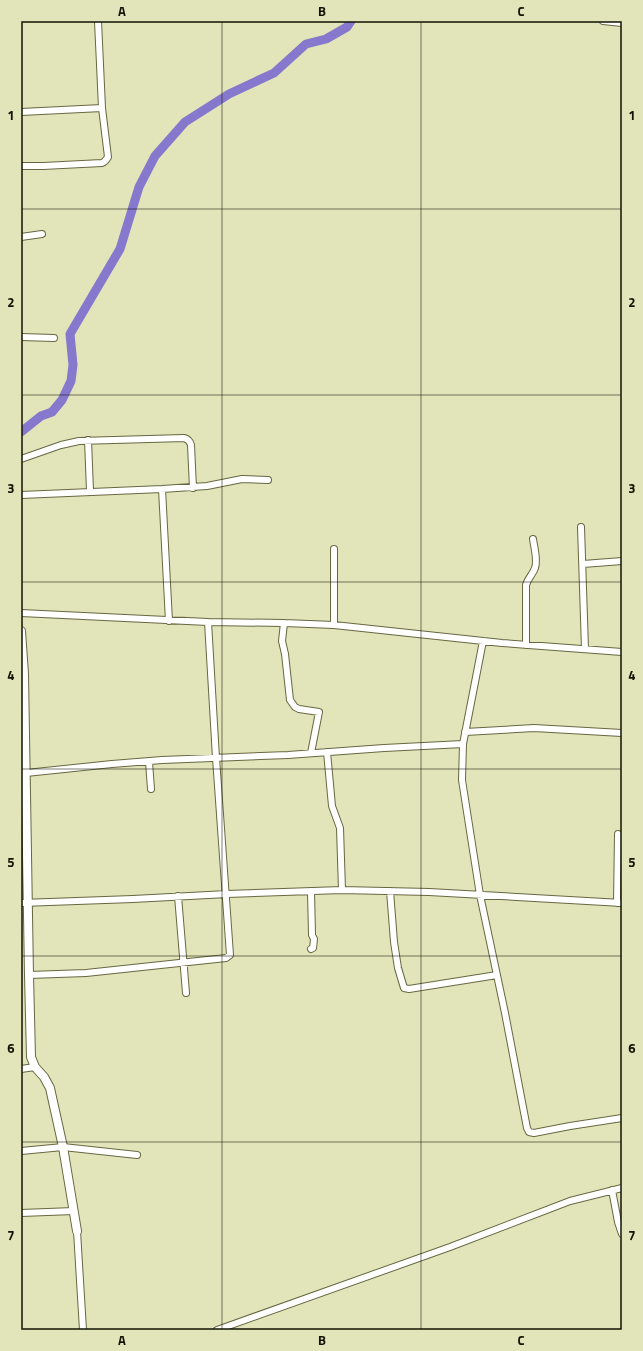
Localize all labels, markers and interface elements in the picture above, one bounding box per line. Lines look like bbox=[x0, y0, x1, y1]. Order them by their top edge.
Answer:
text: A bbox=[118, 1, 126, 21]
text: B bbox=[318, 1, 326, 21]
text: C bbox=[517, 1, 525, 21]
text: 1 bbox=[7, 105, 15, 125]
text: 1 bbox=[628, 105, 636, 125]
text: 2 bbox=[7, 292, 15, 312]
text: 2 bbox=[628, 292, 636, 312]
text: 3 bbox=[7, 478, 15, 498]
text: 3 bbox=[628, 478, 636, 498]
text: 4 bbox=[7, 665, 15, 685]
text: 4 bbox=[628, 665, 636, 685]
text: 5 bbox=[7, 852, 15, 872]
text: 5 bbox=[628, 852, 636, 872]
text: 6 bbox=[7, 1038, 15, 1058]
text: 6 bbox=[628, 1038, 636, 1058]
text: 7 bbox=[7, 1225, 15, 1245]
text: 7 bbox=[628, 1225, 636, 1245]
text: A bbox=[118, 1330, 126, 1350]
text: B bbox=[318, 1330, 326, 1350]
text: C bbox=[517, 1330, 525, 1350]

